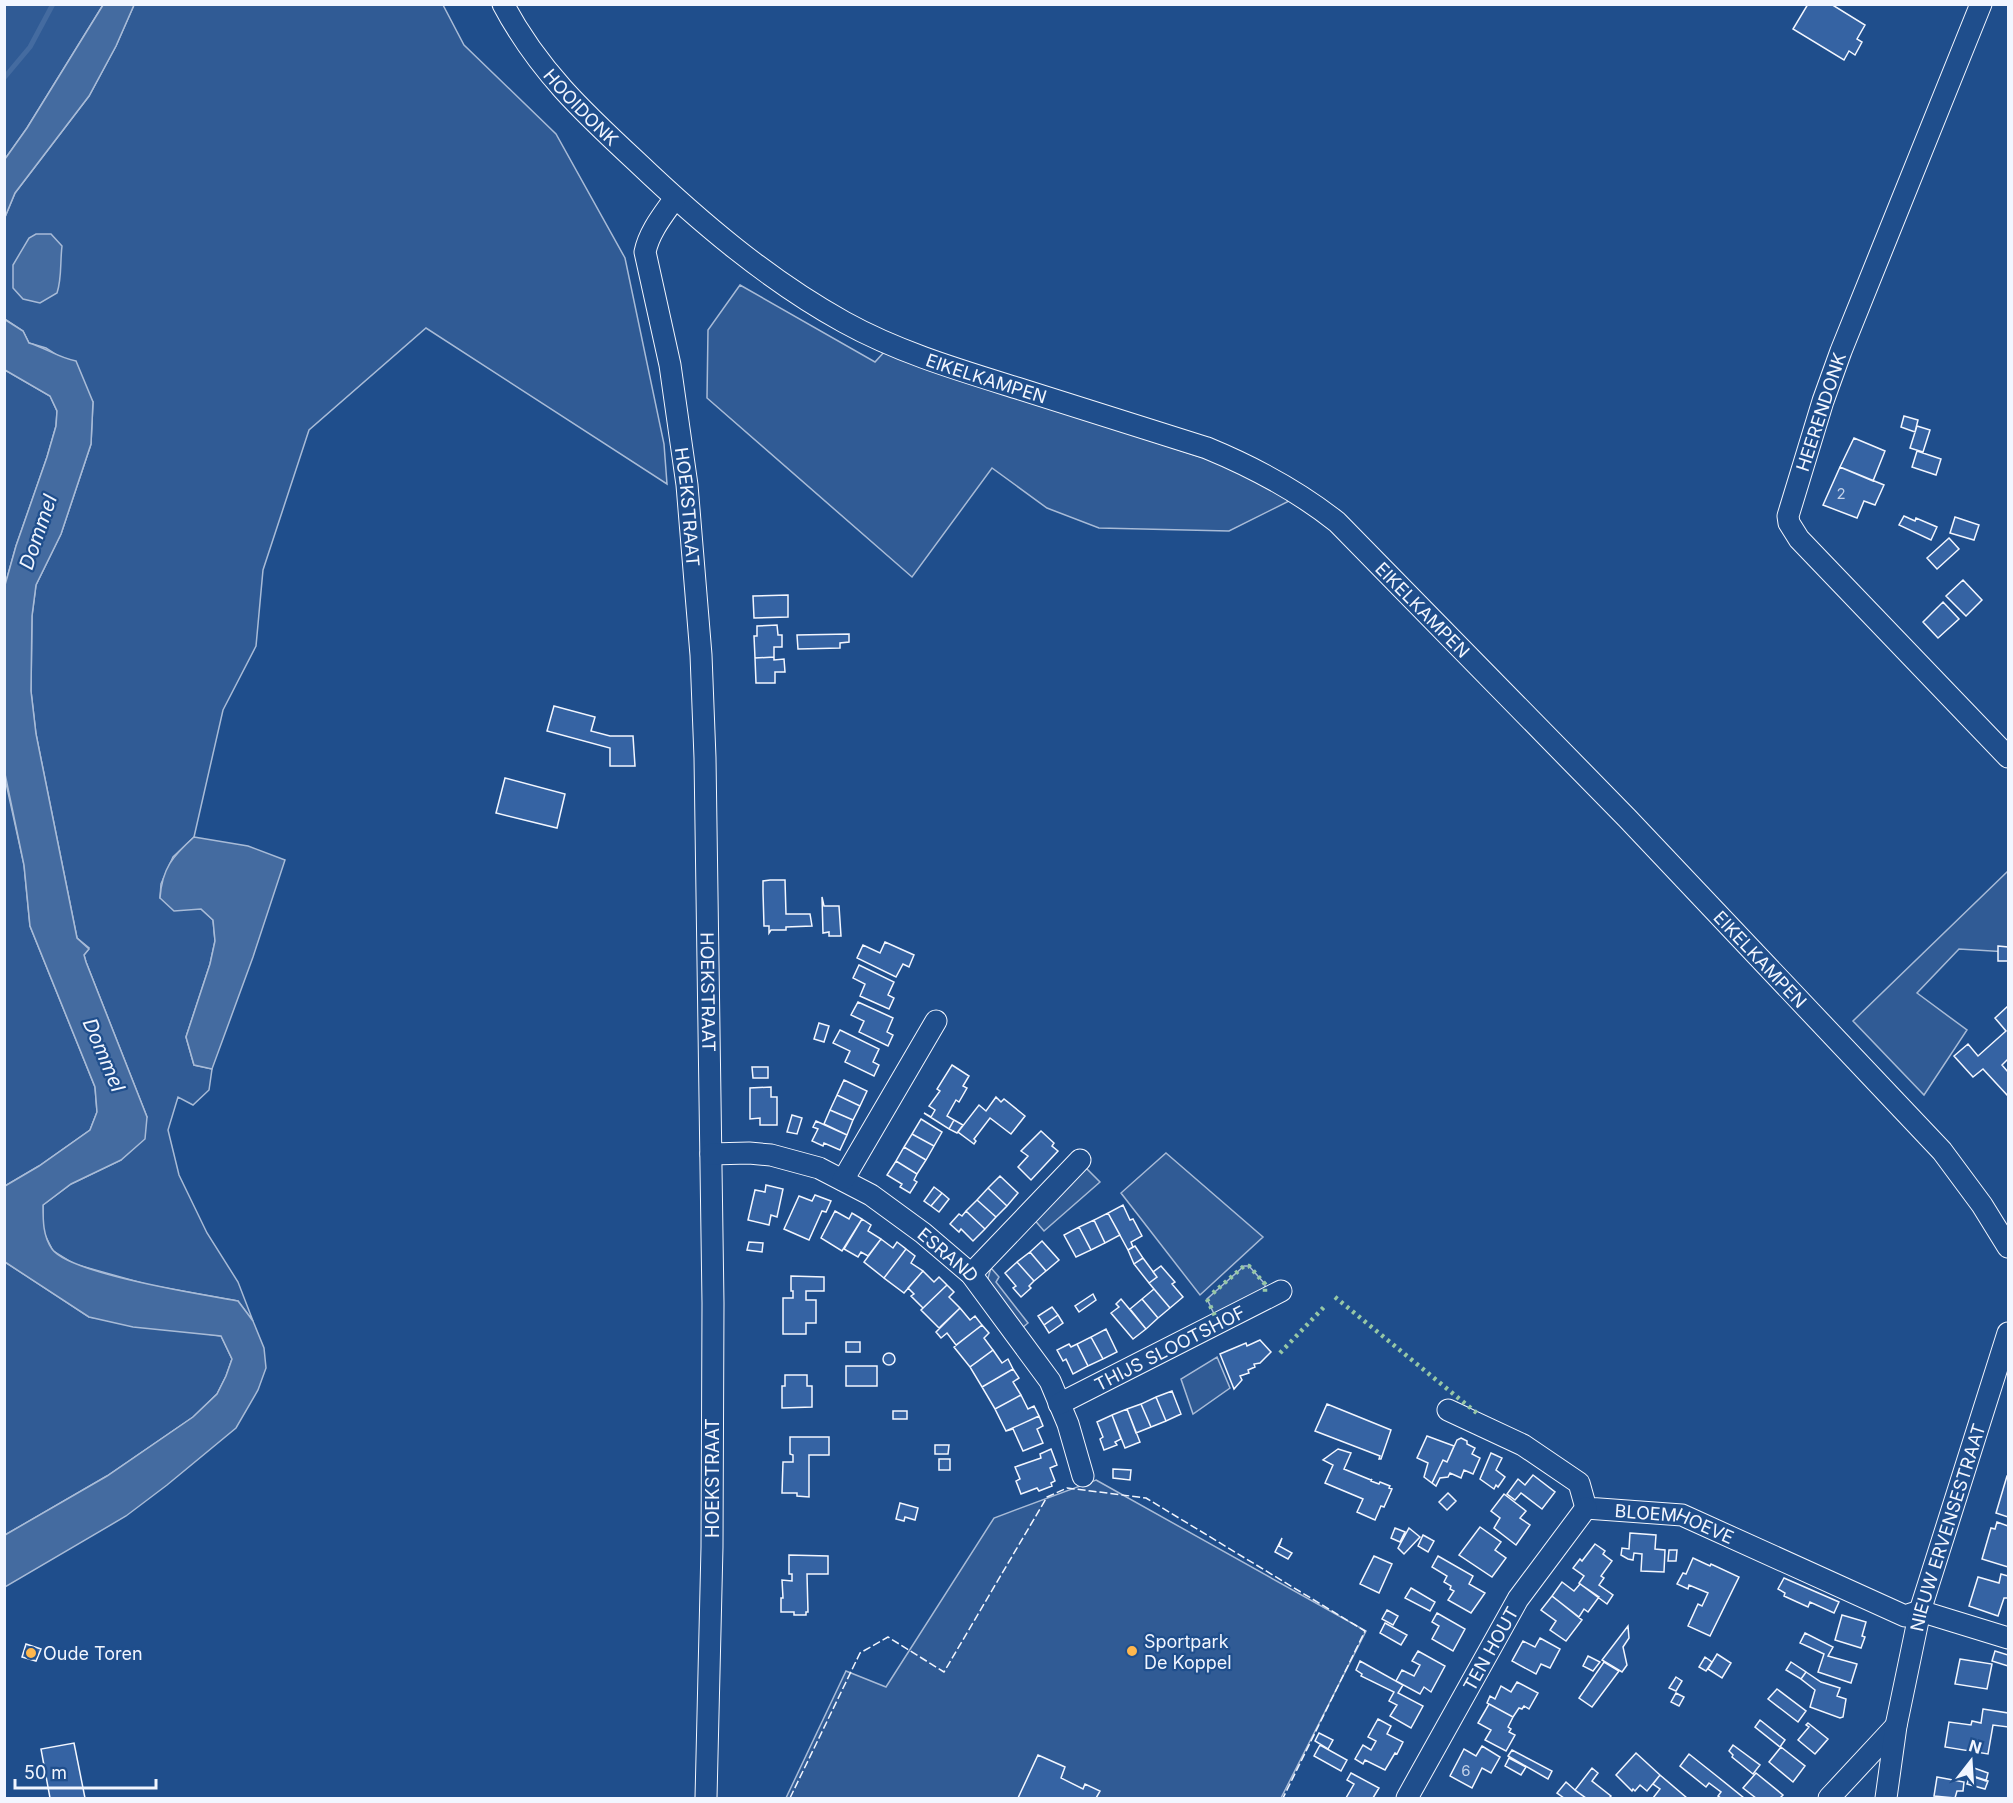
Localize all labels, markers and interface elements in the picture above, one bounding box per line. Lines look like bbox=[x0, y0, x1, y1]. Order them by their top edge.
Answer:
street label: HOOIDONK bbox=[540, 65, 623, 150]
street label: EIKELKAMPEN bbox=[923, 349, 1049, 407]
street label: HEERENDONK bbox=[1792, 350, 1850, 474]
street label: HOEKSTRAAT bbox=[671, 446, 704, 567]
house number: 2 bbox=[1836, 484, 1846, 503]
water label: Dommel bbox=[14, 491, 62, 573]
street label: EIKELKAMPEN bbox=[1371, 557, 1474, 662]
street label: EIKELKAMPEN bbox=[1710, 906, 1811, 1012]
street label: HOEKSTRAAT bbox=[697, 932, 720, 1052]
water label: Dommel bbox=[78, 1014, 130, 1096]
street label: ESRAND bbox=[914, 1223, 983, 1285]
street label: THIJS SLOOTSHOF bbox=[1091, 1301, 1248, 1395]
street label: HOEKSTRAAT bbox=[702, 1418, 723, 1538]
street label: NIEUW ERVENSESTRAAT bbox=[1906, 1421, 1989, 1633]
street label: BLOEMHOEVE bbox=[1614, 1500, 1737, 1548]
street label: TEN HOUT bbox=[1458, 1603, 1522, 1695]
place label: Sportpark De Koppel bbox=[1144, 1631, 1232, 1673]
place label: Oude Toren bbox=[43, 1643, 143, 1664]
marker: Sportpark De Koppel bbox=[1125, 1644, 1139, 1658]
marker: Oude Toren bbox=[24, 1646, 38, 1660]
north arrow bbox=[1941, 1731, 2001, 1791]
text: N bbox=[1967, 1735, 1984, 1758]
scale bar bbox=[15, 1752, 156, 1790]
house number: 6 bbox=[1461, 1761, 1471, 1780]
text: 50 m bbox=[24, 1762, 67, 1783]

